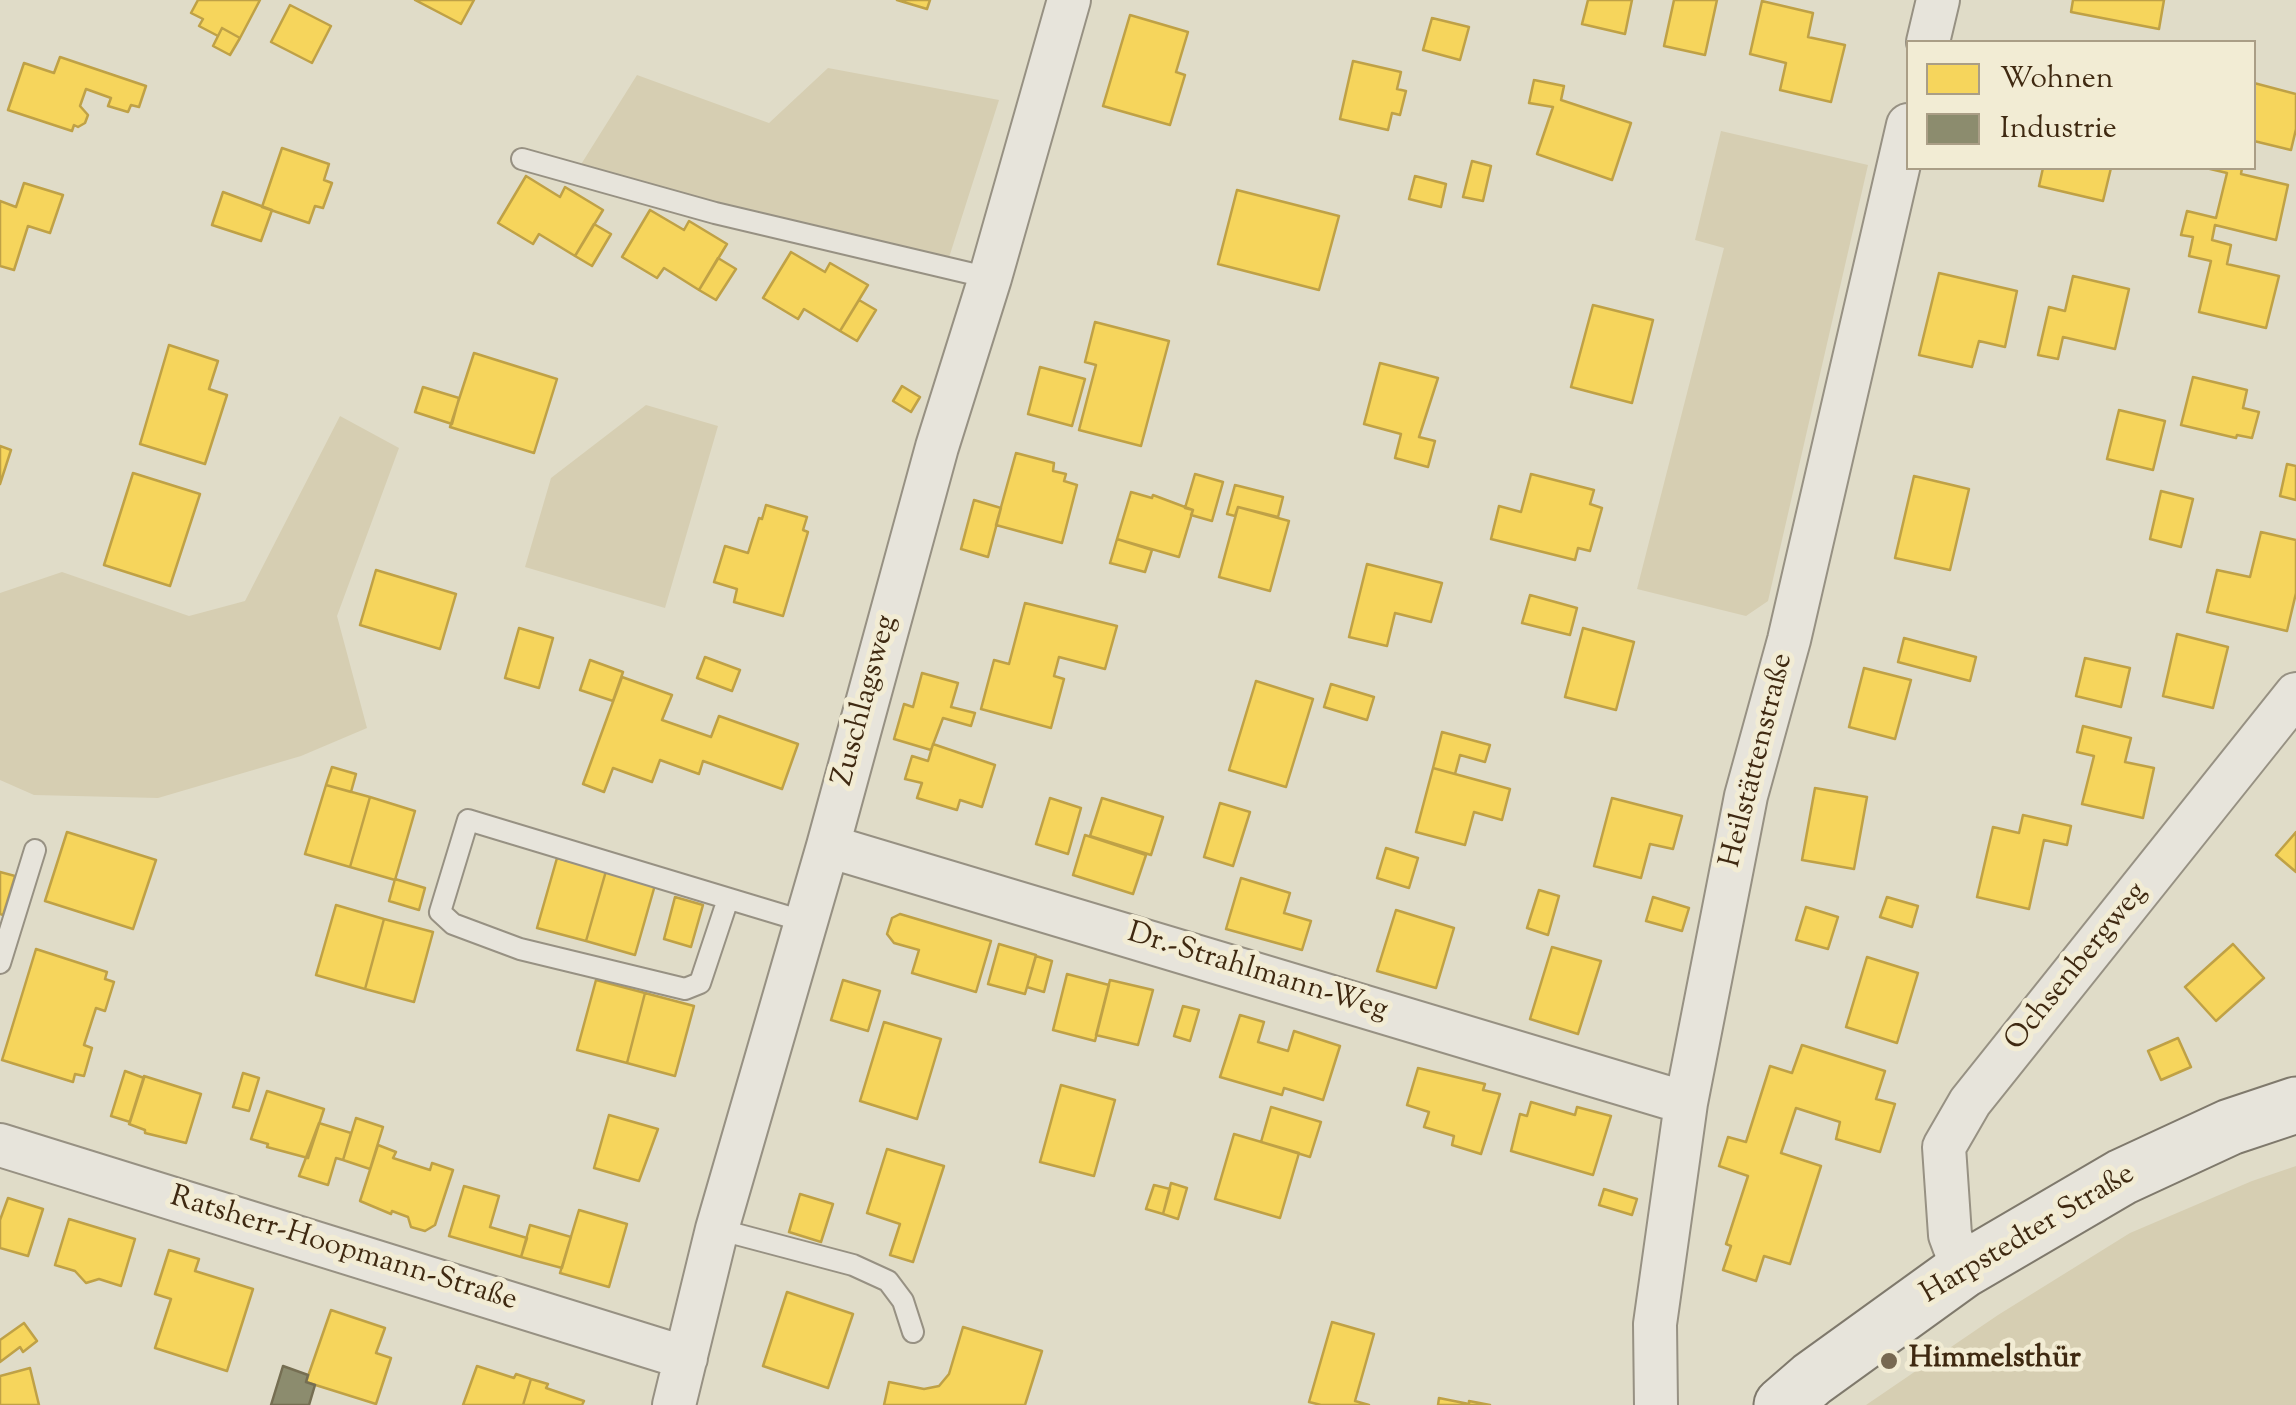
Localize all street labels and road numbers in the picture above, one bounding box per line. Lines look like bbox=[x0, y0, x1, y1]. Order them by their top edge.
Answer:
street label: Zuschlagsweg bbox=[827, 612, 907, 790]
street label: Heilstättenstraße bbox=[1715, 650, 1803, 872]
street label: Ochsenbergweg bbox=[1999, 877, 2157, 1059]
street label: Dr.-Strahlmann-Weg bbox=[1122, 917, 1392, 1031]
street label: Harpstedter Straße bbox=[1916, 1158, 2142, 1314]
street label: Ratsherr-Hoopmann-Straße bbox=[165, 1181, 521, 1321]

